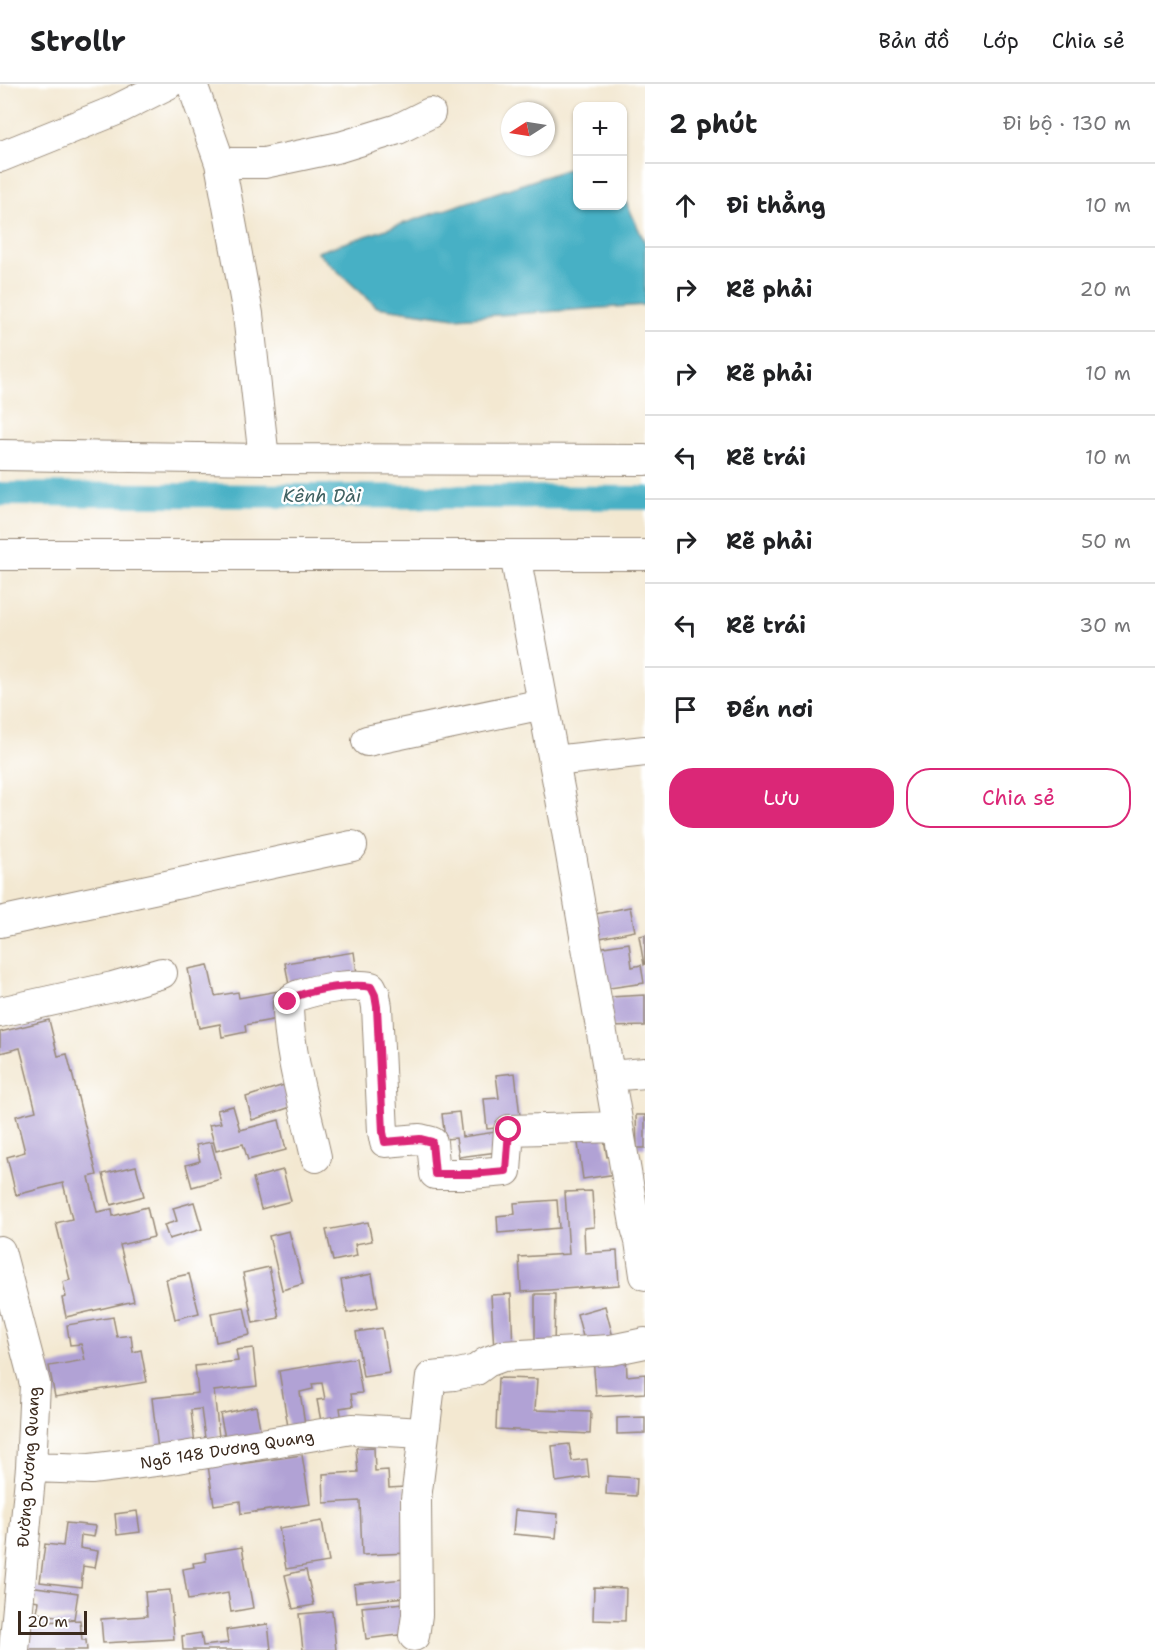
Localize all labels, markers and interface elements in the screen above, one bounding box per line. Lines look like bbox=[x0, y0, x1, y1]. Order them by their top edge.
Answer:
text: Strollr bbox=[30, 22, 126, 60]
text: Bản đồ bbox=[879, 27, 950, 55]
text: Lớp bbox=[983, 27, 1019, 55]
text: Chia sẻ bbox=[1052, 27, 1125, 55]
north arrow bbox=[501, 102, 555, 156]
map controls bbox=[573, 102, 627, 210]
button: + bbox=[573, 102, 627, 156]
text: 2 phút bbox=[669, 106, 758, 141]
text: Đi bộ · 130 m bbox=[1003, 110, 1131, 136]
button: − bbox=[573, 156, 627, 210]
icon: ahead bbox=[669, 189, 702, 222]
text: Đi thẳng bbox=[726, 191, 826, 220]
text: 10 m bbox=[1085, 192, 1131, 218]
icon: right bbox=[669, 273, 702, 306]
text: Rẽ phải bbox=[726, 275, 812, 304]
text: 20 m bbox=[1080, 276, 1131, 302]
icon: right bbox=[669, 357, 702, 390]
text: Rẽ phải bbox=[726, 359, 812, 388]
text: 10 m bbox=[1085, 360, 1131, 386]
icon: left bbox=[669, 441, 702, 474]
text: Rẽ trái bbox=[726, 443, 806, 472]
text: 10 m bbox=[1085, 444, 1131, 470]
water label: Kênh Dài bbox=[283, 484, 362, 508]
icon: right bbox=[669, 525, 702, 558]
text: Rẽ phải bbox=[726, 527, 812, 556]
text: 50 m bbox=[1081, 528, 1131, 554]
icon: left bbox=[669, 609, 702, 642]
text: Rẽ trái bbox=[726, 611, 806, 640]
text: 30 m bbox=[1079, 612, 1131, 638]
icon: arrive bbox=[669, 693, 702, 726]
text: Đến nơi bbox=[726, 695, 813, 724]
button: Lưu bbox=[669, 768, 894, 828]
button: Chia sẻ bbox=[906, 768, 1131, 828]
route end bbox=[274, 988, 300, 1014]
route start bbox=[495, 1116, 521, 1142]
street label: Đường Dương Quang bbox=[12, 1386, 45, 1548]
street label: Ngõ 148 Dương Quang bbox=[139, 1425, 316, 1474]
scale bar bbox=[18, 1608, 87, 1636]
text: 20 m bbox=[27, 1611, 68, 1632]

